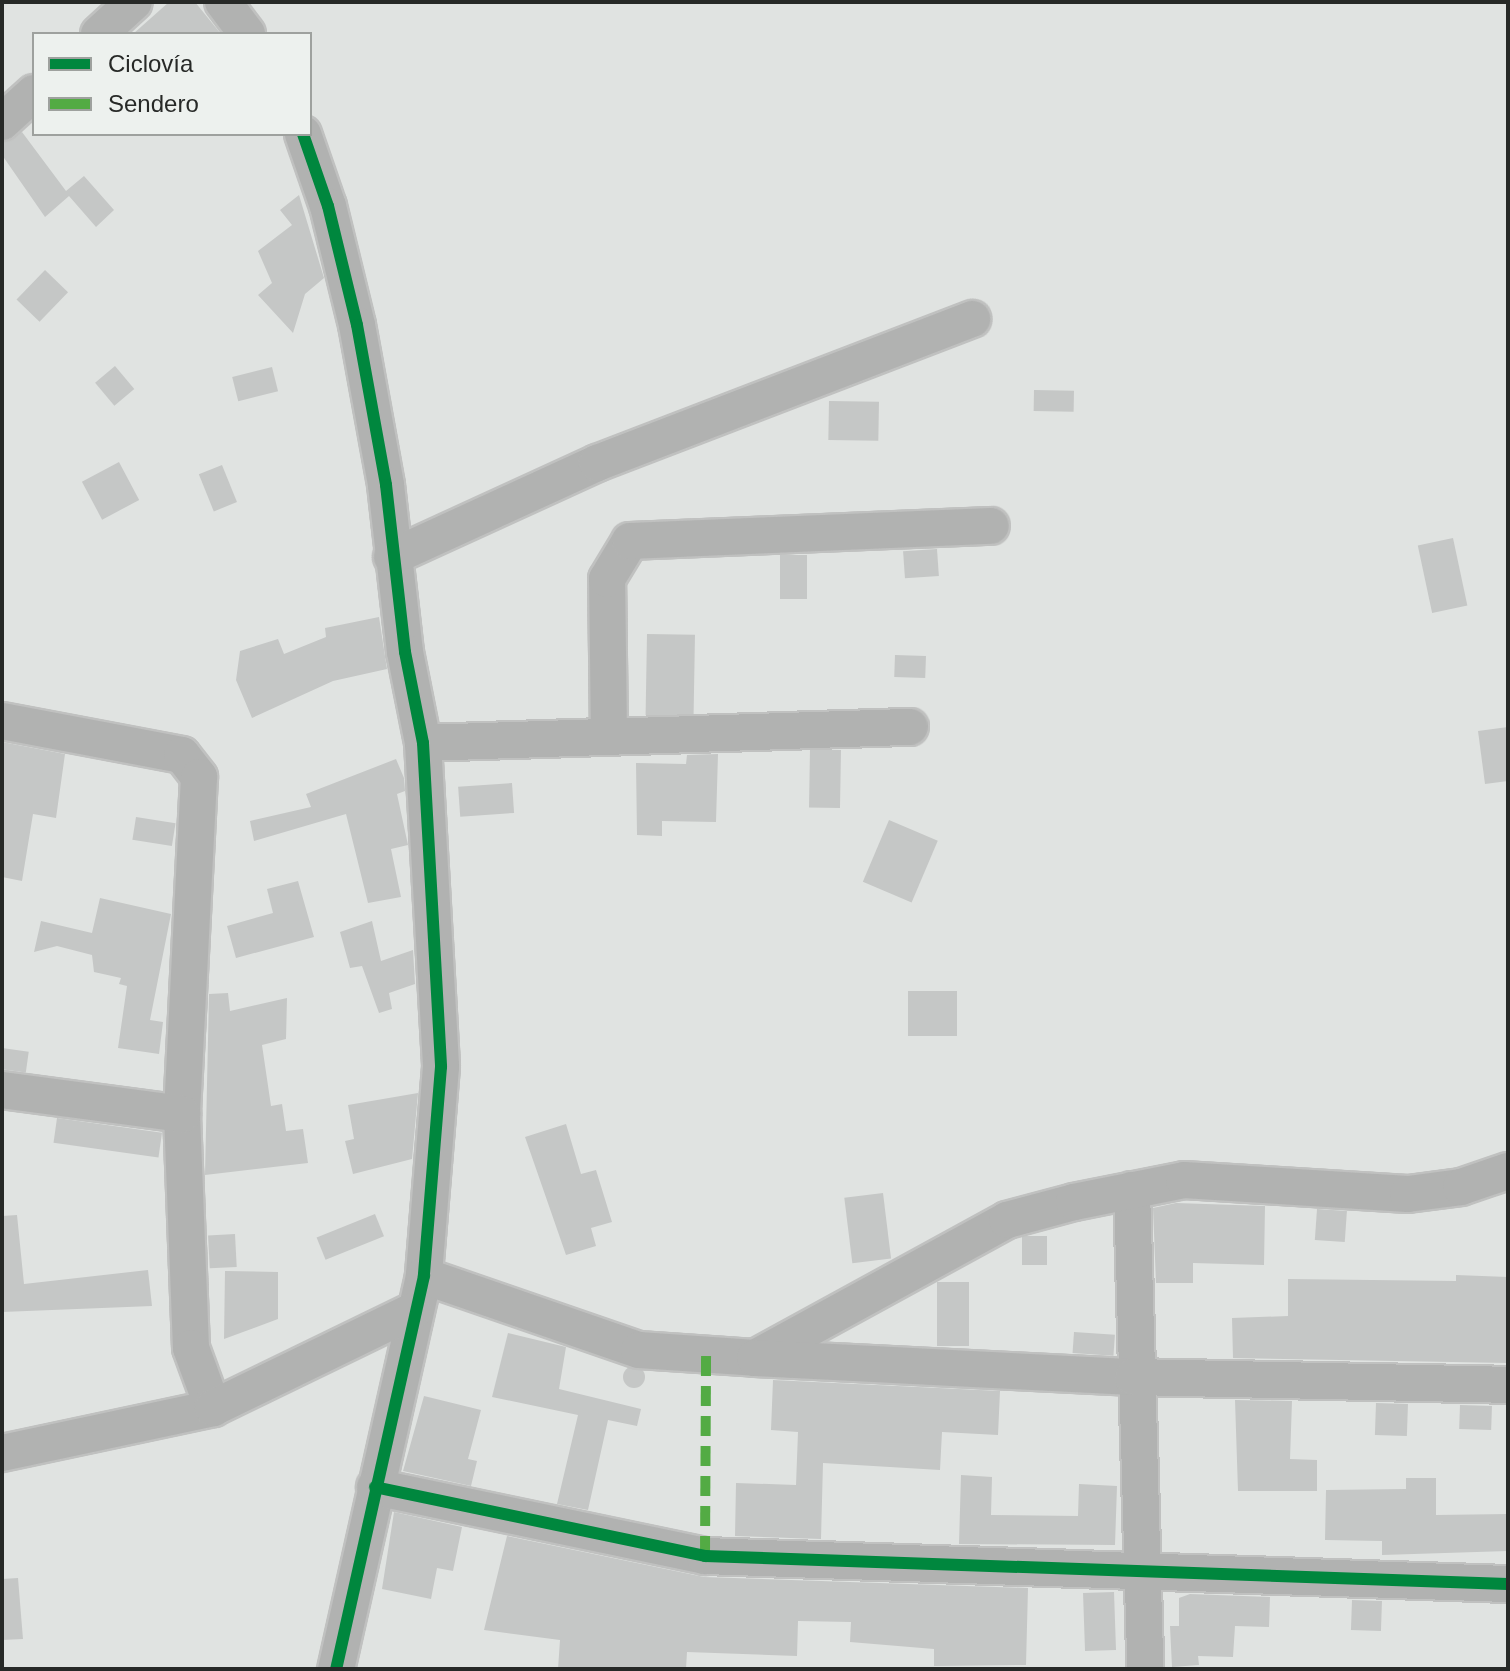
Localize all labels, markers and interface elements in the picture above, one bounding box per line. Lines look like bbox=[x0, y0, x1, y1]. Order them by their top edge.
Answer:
legend bbox=[32, 32, 312, 136]
text: Ciclovía bbox=[108, 50, 193, 77]
text: Sendero bbox=[108, 90, 199, 117]

